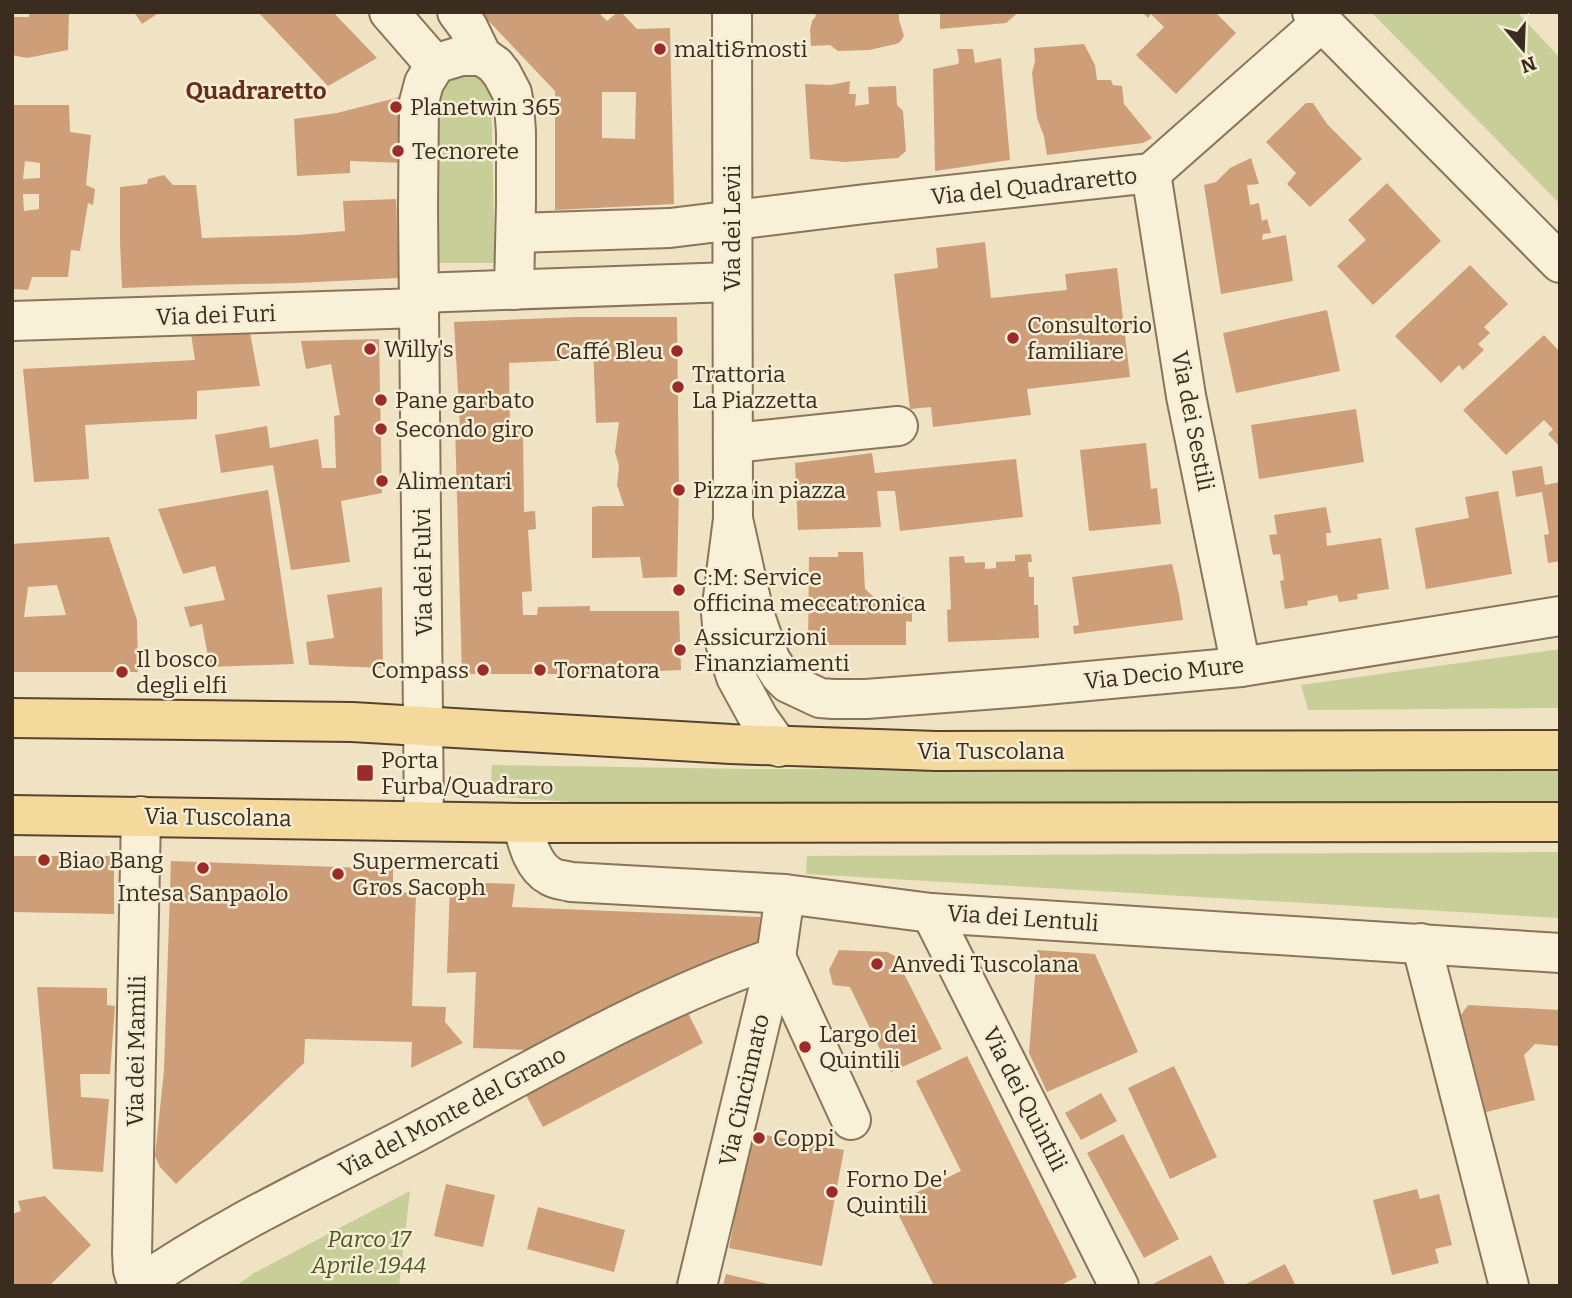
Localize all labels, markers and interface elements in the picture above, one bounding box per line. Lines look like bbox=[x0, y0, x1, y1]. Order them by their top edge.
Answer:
north arrow bbox=[1488, 14, 1558, 84]
place label: malti&mosti bbox=[674, 35, 808, 63]
marker: malti&mosti bbox=[652, 41, 668, 57]
text: N bbox=[1517, 51, 1539, 78]
district label: Quadraretto bbox=[185, 77, 327, 105]
place label: Planetwin 365 bbox=[410, 93, 560, 121]
marker: Planetwin 365 bbox=[388, 99, 404, 115]
place label: Tecnorete bbox=[412, 137, 519, 165]
marker: Tecnorete bbox=[390, 143, 406, 159]
street label: Via del Quadraretto bbox=[929, 161, 1139, 211]
street label: Via dei Levii bbox=[718, 165, 746, 291]
street label: Via dei Furi bbox=[156, 299, 277, 331]
place label: Consultorio familiare bbox=[1027, 311, 1152, 365]
marker: Consultorio familiare bbox=[1005, 330, 1021, 346]
place label: Willy's bbox=[384, 335, 454, 363]
place label: Caffé Bleu bbox=[555, 337, 663, 365]
marker: Willy's bbox=[362, 341, 378, 357]
marker: Caffé Bleu bbox=[669, 343, 685, 359]
street label: Via dei Sestili bbox=[1166, 349, 1220, 494]
place label: Trattoria La Piazzetta bbox=[692, 360, 818, 414]
marker: Trattoria La Piazzetta bbox=[670, 379, 686, 395]
place label: Pane garbato bbox=[395, 386, 535, 414]
marker: Pane garbato bbox=[373, 392, 389, 408]
place label: Secondo giro bbox=[395, 415, 534, 443]
marker: Secondo giro bbox=[373, 421, 389, 437]
place label: Alimentari bbox=[396, 467, 512, 495]
marker: Alimentari bbox=[374, 473, 390, 489]
place label: Pizza in piazza bbox=[693, 476, 847, 504]
marker: Pizza in piazza bbox=[671, 482, 687, 498]
street label: Via dei Fulvi bbox=[408, 507, 438, 636]
place label: C:M: Service officina meccatronica bbox=[693, 563, 927, 617]
marker: C:M: Service officina meccatronica bbox=[671, 582, 687, 598]
place label: Assicurzioni Finanziamenti bbox=[694, 623, 850, 677]
marker: Assicurzioni Finanziamenti bbox=[672, 642, 688, 658]
place label: Il bosco degli elfi bbox=[136, 645, 227, 699]
street label: Via Decio Mure bbox=[1083, 651, 1245, 695]
place label: Compass bbox=[371, 656, 469, 684]
place label: Tornatora bbox=[554, 656, 660, 684]
marker: Compass bbox=[475, 662, 491, 678]
marker: Tornatora bbox=[532, 662, 548, 678]
marker: Il bosco degli elfi bbox=[114, 664, 130, 680]
street label: Via Tuscolana bbox=[917, 737, 1065, 765]
place label: Porta Furba/Quadraro bbox=[381, 746, 553, 800]
marker: Porta Furba/Quadraro bbox=[355, 763, 375, 783]
street label: Via Tuscolana bbox=[144, 802, 292, 832]
place label: Biao Bang bbox=[58, 846, 164, 874]
place label: Supermercati Gros Sacoph bbox=[352, 847, 499, 901]
marker: Biao Bang bbox=[36, 852, 52, 868]
marker: Intesa Sanpaolo bbox=[195, 860, 211, 876]
marker: Supermercati Gros Sacoph bbox=[330, 866, 346, 882]
place label: Intesa Sanpaolo bbox=[117, 879, 289, 907]
street label: Via dei Lentuli bbox=[946, 899, 1100, 937]
place label: Anvedi Tuscolana bbox=[891, 950, 1079, 978]
marker: Anvedi Tuscolana bbox=[869, 956, 885, 972]
street label: Via dei Mamili bbox=[121, 975, 151, 1127]
street label: Via Cincinnato bbox=[713, 1011, 775, 1169]
place label: Largo dei Quintili bbox=[819, 1020, 917, 1074]
street label: Via dei Quintili bbox=[977, 1022, 1073, 1176]
marker: Largo dei Quintili bbox=[797, 1039, 813, 1055]
street label: Via del Monte del Grano bbox=[334, 1040, 570, 1184]
place label: Coppi bbox=[773, 1124, 835, 1152]
marker: Coppi bbox=[751, 1130, 767, 1146]
place label: Forno De' Quintili bbox=[846, 1165, 948, 1219]
marker: Forno De' Quintili bbox=[824, 1184, 840, 1200]
park label: Parco 17 Aprile 1944 bbox=[311, 1225, 427, 1279]

